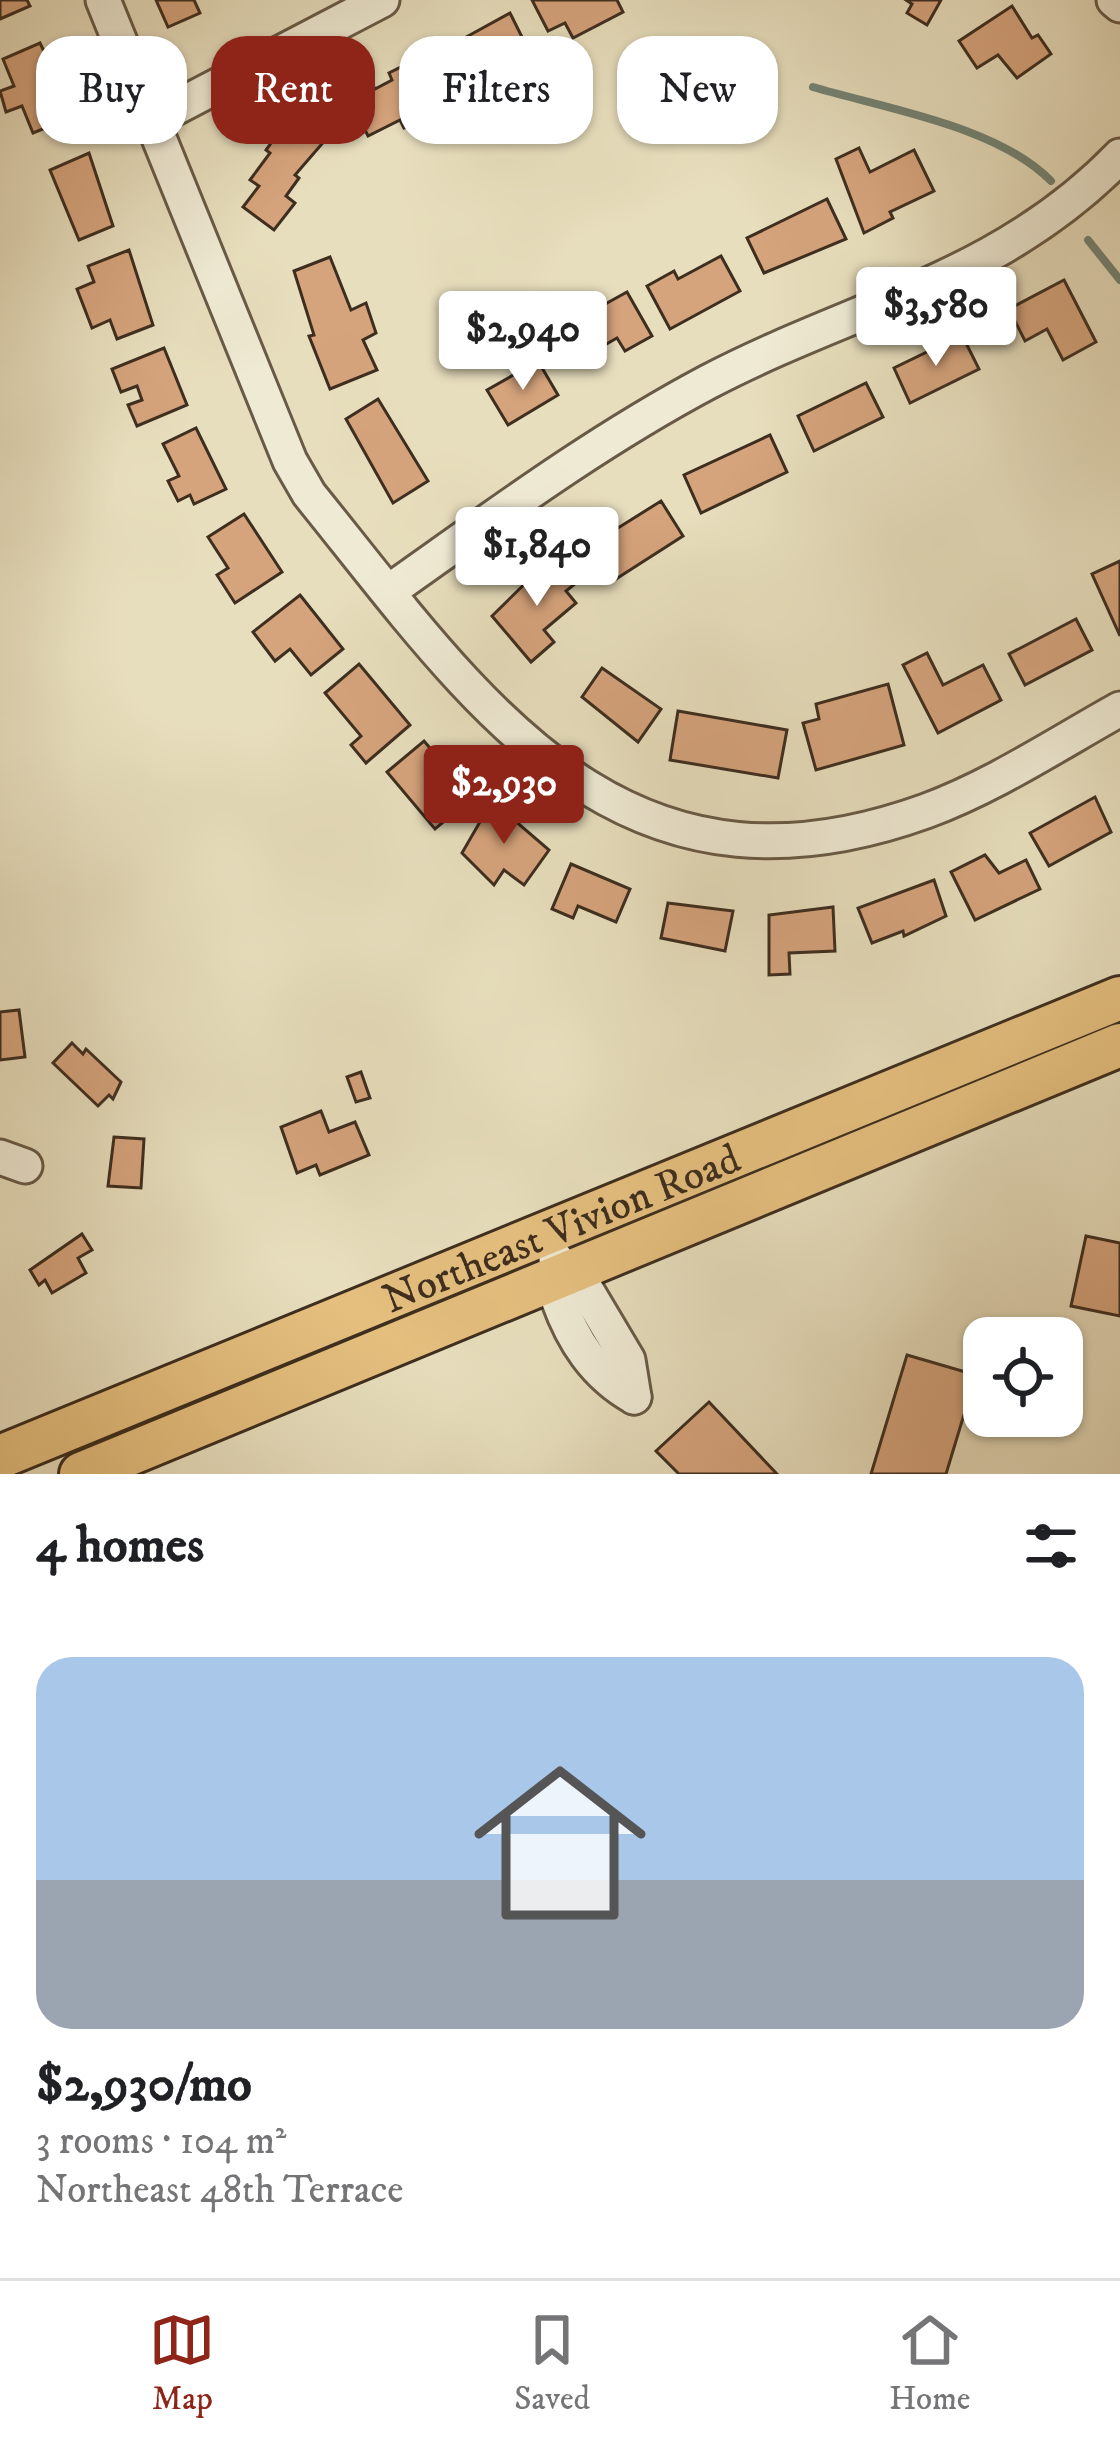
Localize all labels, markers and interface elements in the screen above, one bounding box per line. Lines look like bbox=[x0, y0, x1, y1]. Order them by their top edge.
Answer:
chip: Buy bbox=[36, 36, 187, 144]
chip: Rent bbox=[211, 36, 375, 144]
chip: Filters bbox=[399, 36, 593, 144]
chip: New bbox=[617, 36, 778, 144]
pin: $3,580 bbox=[838, 267, 1034, 369]
text: $3,580 bbox=[883, 281, 989, 330]
pin: $2,940 bbox=[425, 291, 621, 393]
text: $2,940 bbox=[466, 305, 580, 354]
pin: $1,840 bbox=[439, 507, 635, 609]
text: $1,840 bbox=[482, 521, 592, 570]
pin: $2,930 bbox=[406, 745, 602, 847]
text: $2,930 bbox=[451, 759, 557, 808]
street label: Northeast Vivion Road bbox=[376, 1134, 748, 1326]
map controls bbox=[963, 1317, 1083, 1437]
button: locate bbox=[963, 1317, 1083, 1437]
icon: filters bbox=[1018, 1513, 1084, 1579]
text: 4 homes bbox=[36, 1514, 204, 1578]
icon: home bbox=[452, 1735, 668, 1951]
text: $2,930/mo bbox=[36, 2053, 252, 2117]
text: 3 rooms · 104 m² bbox=[36, 2117, 286, 2166]
text: Northeast 48th Terrace bbox=[36, 2166, 404, 2215]
tab: Map bbox=[149, 2307, 215, 2420]
tab: Saved bbox=[514, 2307, 590, 2420]
tab: Home bbox=[889, 2307, 971, 2420]

